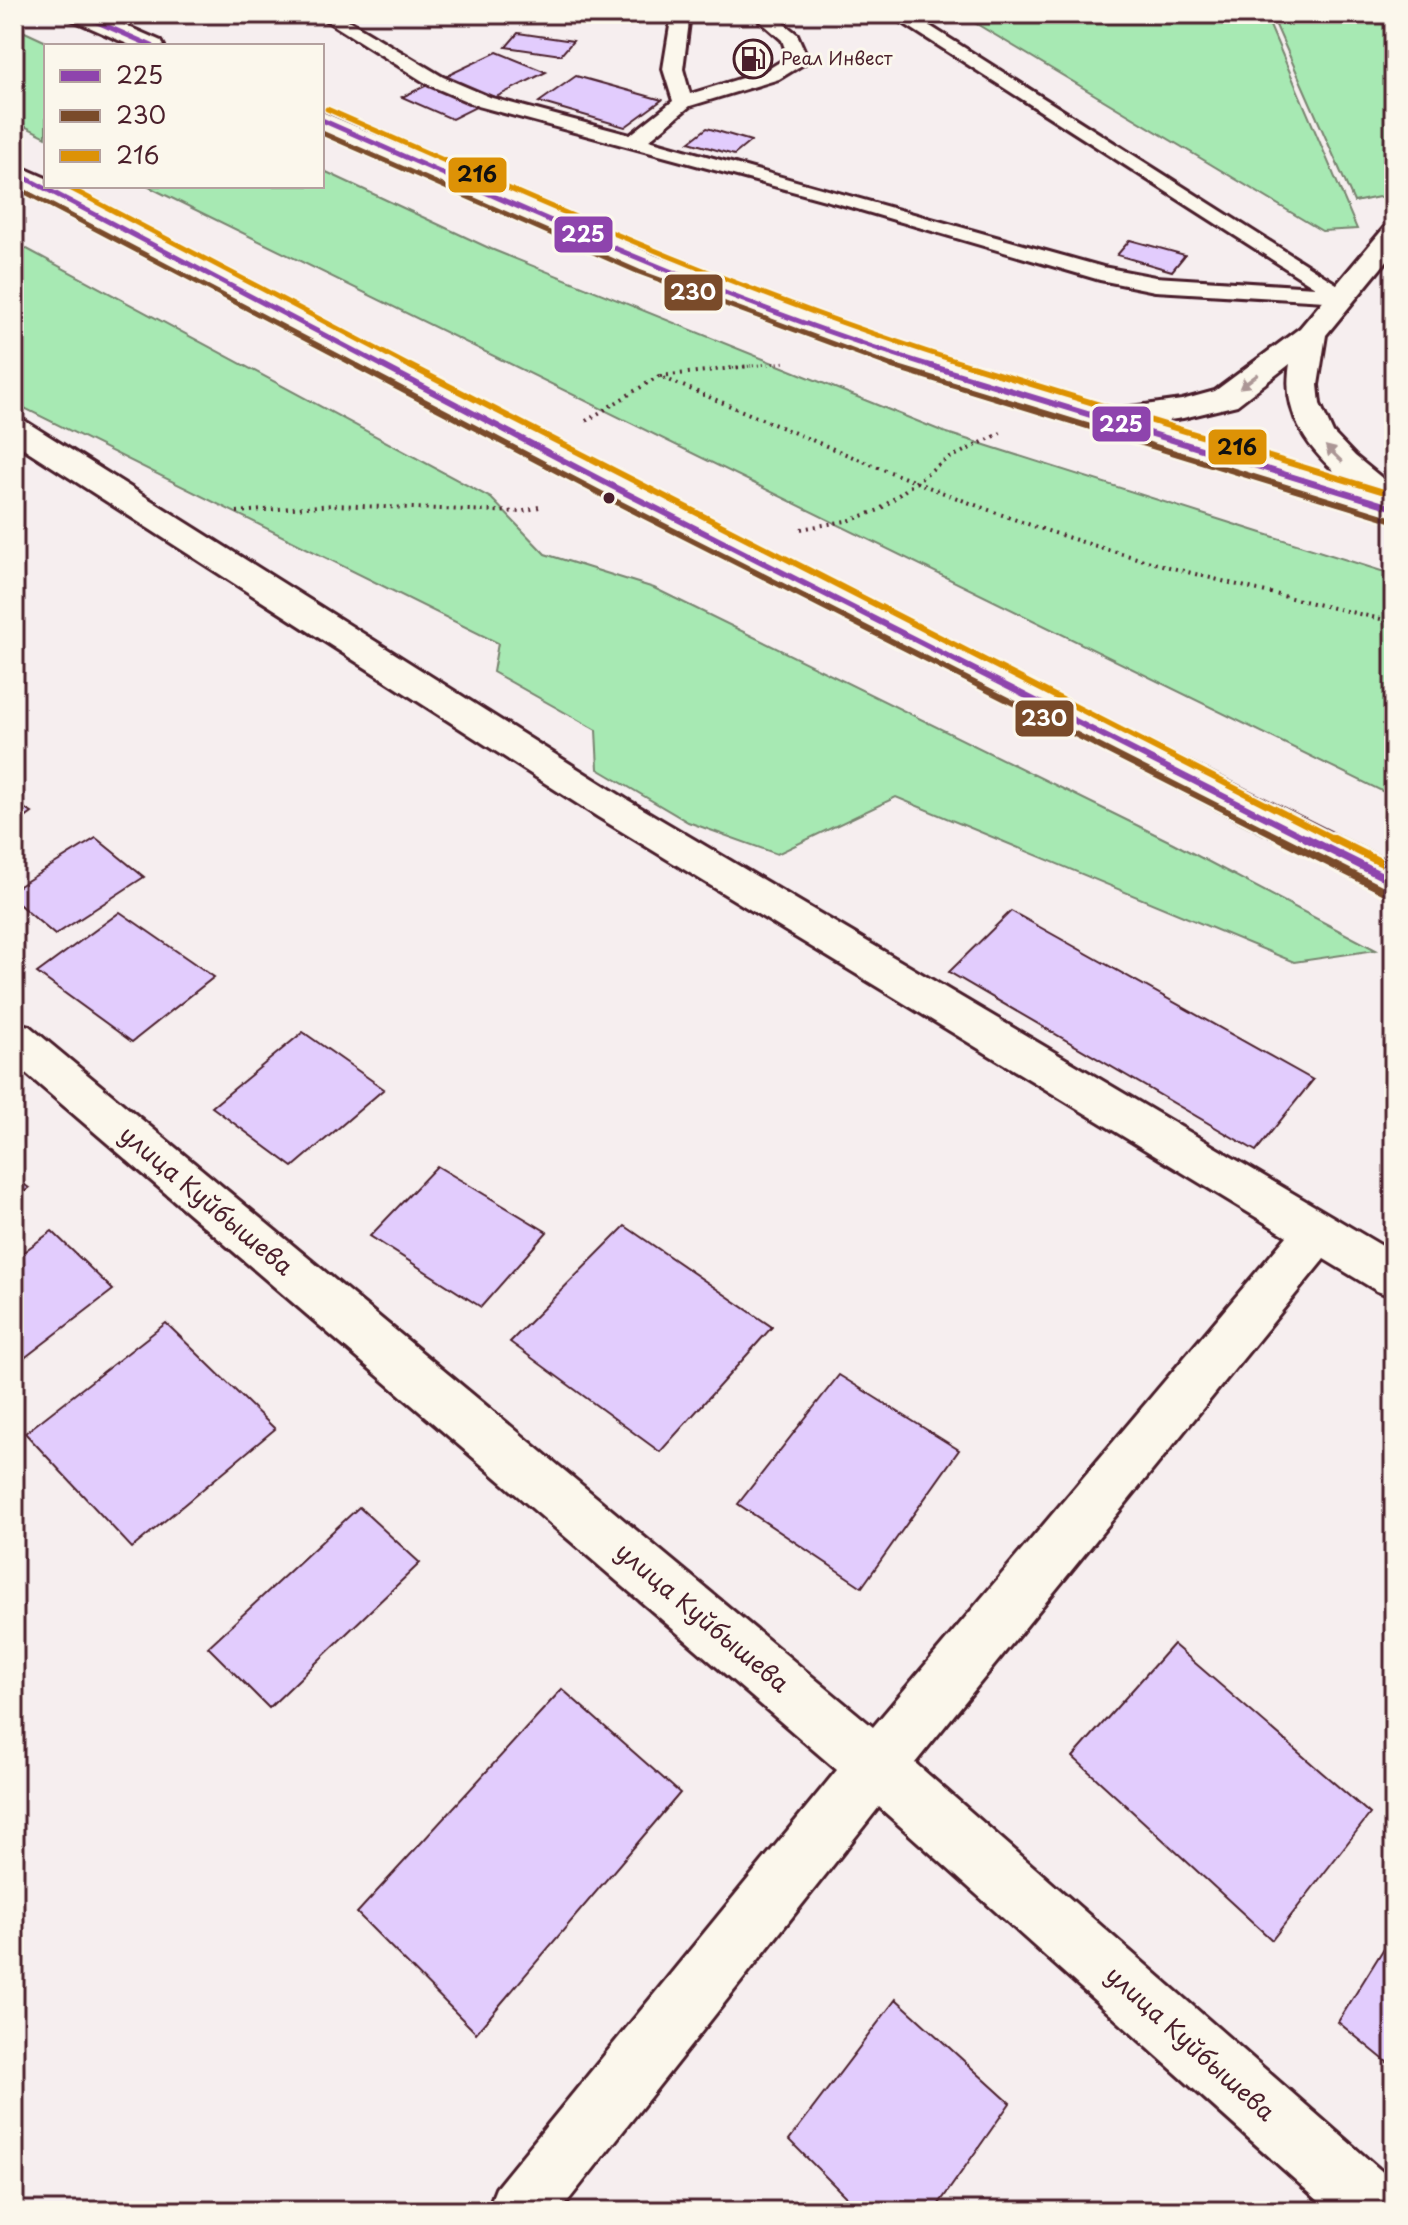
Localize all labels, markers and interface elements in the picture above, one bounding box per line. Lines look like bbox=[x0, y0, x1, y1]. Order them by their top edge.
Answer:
fuel station icon: Реал Инвест bbox=[732, 38, 774, 80]
legend bbox=[44, 44, 324, 188]
place label: Реал Инвест bbox=[781, 44, 893, 71]
text: 225 bbox=[116, 56, 163, 92]
text: 230 bbox=[116, 96, 166, 132]
text: 216 bbox=[116, 136, 160, 172]
line badge: 216 bbox=[447, 156, 508, 194]
text: 216 bbox=[457, 156, 497, 189]
line badge: 225 bbox=[553, 215, 614, 254]
text: 225 bbox=[561, 216, 605, 249]
line badge: 230 bbox=[663, 273, 724, 312]
text: 230 bbox=[670, 274, 716, 307]
one-way arrow bbox=[1238, 373, 1259, 388]
line badge: 225 bbox=[1091, 405, 1152, 443]
text: 225 bbox=[1099, 406, 1143, 439]
line badge: 216 bbox=[1207, 428, 1268, 466]
text: 216 bbox=[1217, 429, 1257, 462]
one-way arrow bbox=[1325, 445, 1344, 464]
unlabelled marker bbox=[601, 490, 617, 506]
line badge: 230 bbox=[1014, 699, 1075, 738]
text: 230 bbox=[1021, 700, 1067, 733]
street label: улица Куйбышева bbox=[113, 1116, 302, 1283]
street label: улица Куйбышева bbox=[609, 1533, 798, 1700]
street label: улица Куйбышева bbox=[1099, 1956, 1284, 2129]

